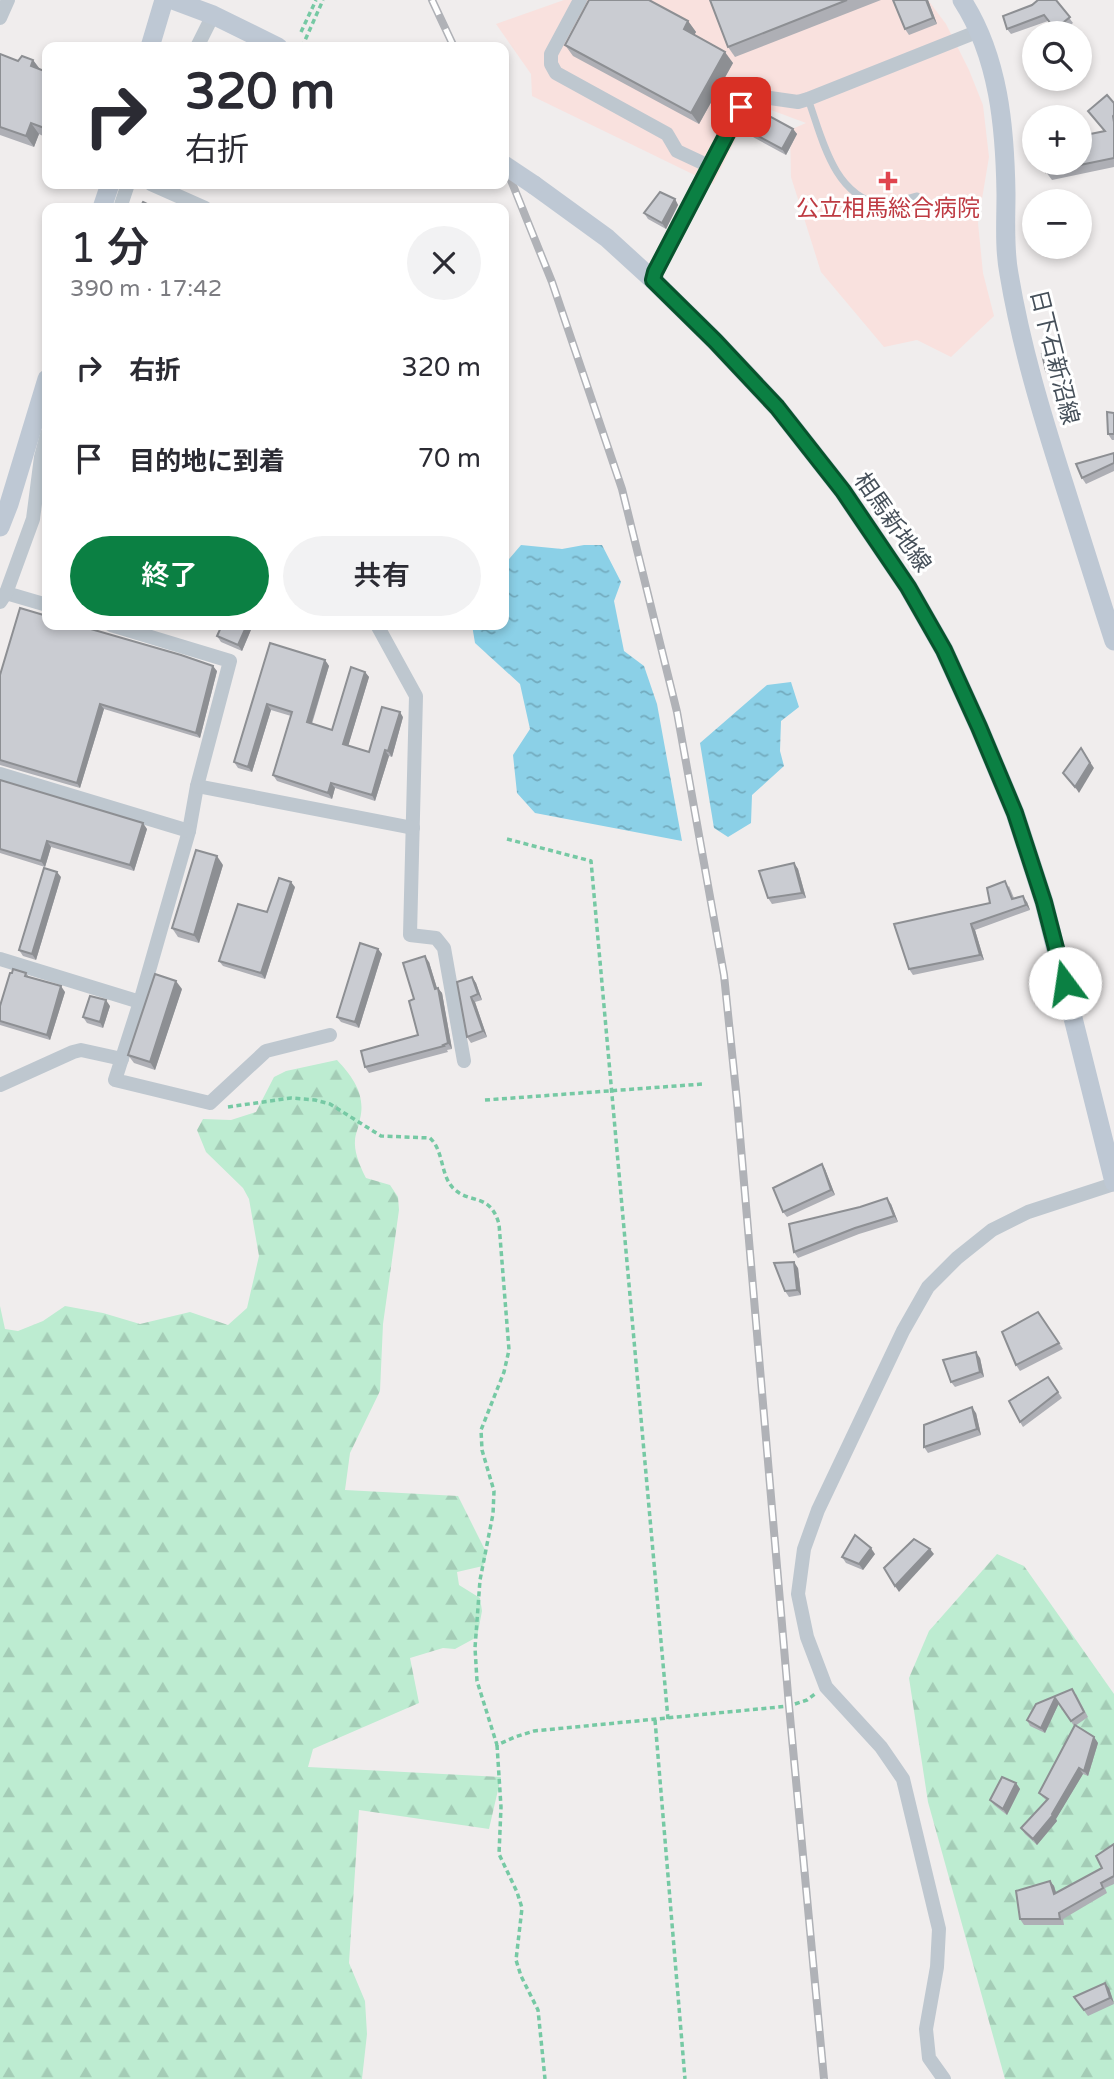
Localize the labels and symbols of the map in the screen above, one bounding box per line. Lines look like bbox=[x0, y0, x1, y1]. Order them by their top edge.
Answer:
pin bbox=[711, 77, 771, 137]
marker: 公立相馬総合病院 bbox=[878, 171, 898, 191]
place label: 公立相馬総合病院 bbox=[796, 195, 980, 223]
street label: 日下石新沼線 bbox=[1024, 287, 1084, 428]
street label: 相馬新地線 bbox=[848, 467, 937, 578]
position arrow bbox=[1028, 946, 1102, 1020]

